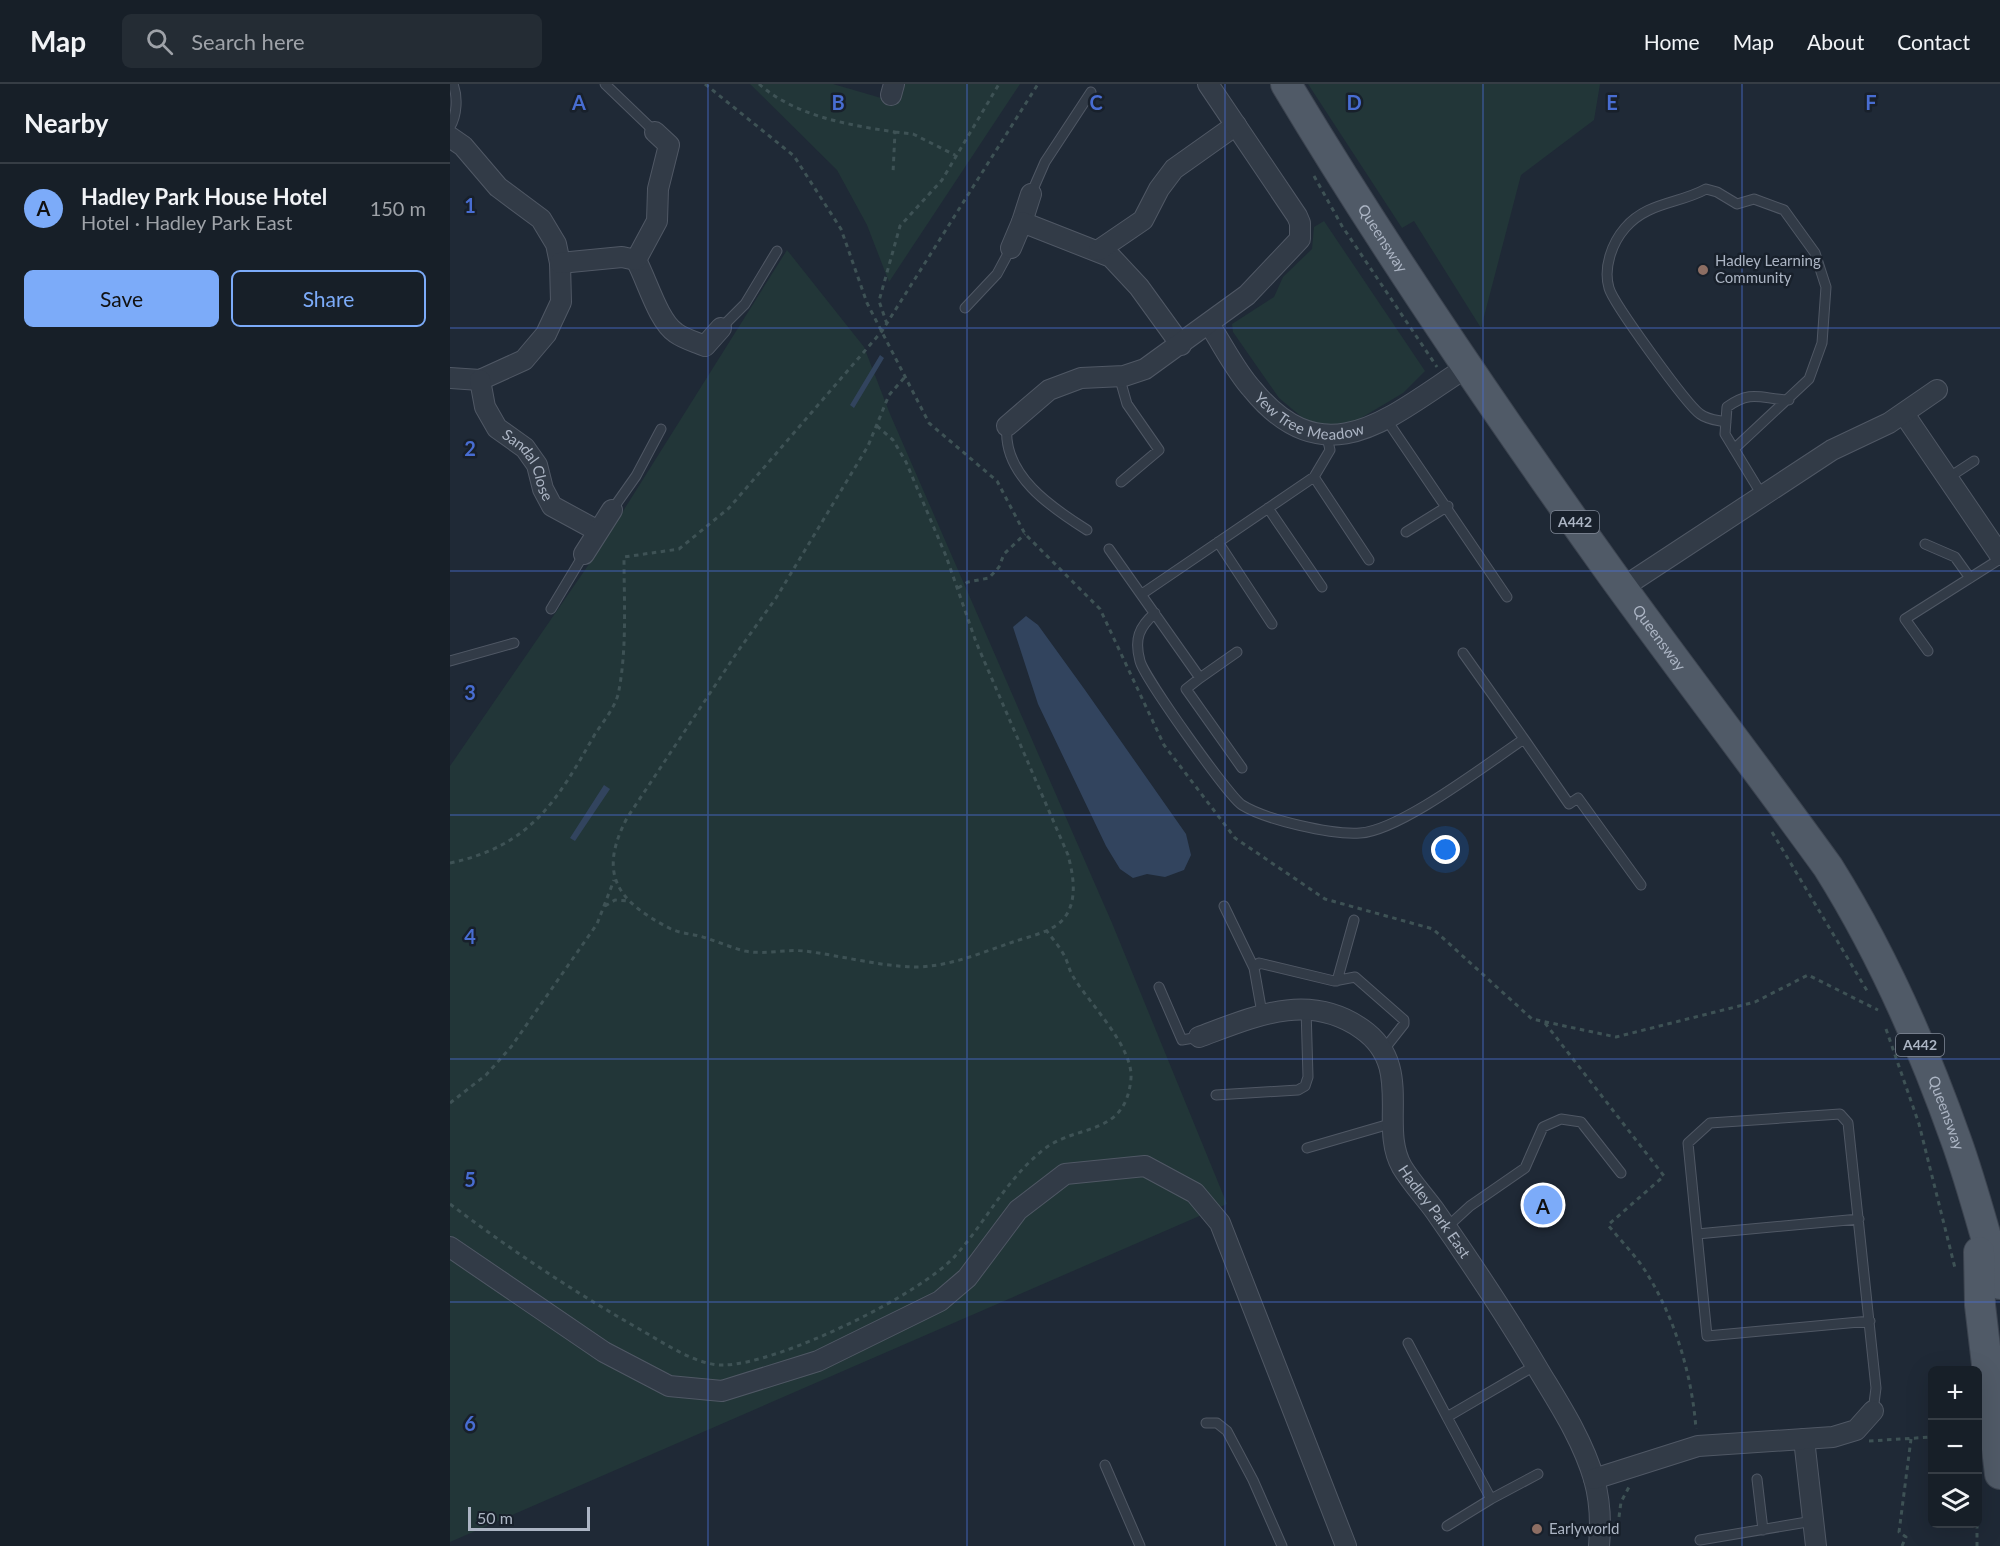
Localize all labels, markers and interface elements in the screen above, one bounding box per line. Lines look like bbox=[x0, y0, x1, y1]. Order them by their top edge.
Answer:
search box bbox=[122, 14, 542, 68]
text: Map bbox=[30, 24, 86, 58]
icon: search bbox=[143, 25, 176, 58]
text: Search here bbox=[191, 28, 305, 55]
text: Home bbox=[1644, 29, 1700, 54]
text: Map bbox=[1733, 29, 1774, 54]
text: About bbox=[1807, 29, 1864, 54]
text: Contact bbox=[1897, 29, 1970, 54]
text: A bbox=[571, 90, 586, 114]
text: B bbox=[831, 90, 845, 114]
text: C bbox=[1089, 90, 1103, 114]
text: D bbox=[1346, 90, 1362, 114]
text: E bbox=[1606, 90, 1618, 114]
text: F bbox=[1865, 90, 1877, 114]
text: Nearby bbox=[24, 107, 109, 139]
text: Hadley Park House Hotel bbox=[81, 183, 327, 210]
text: 1 bbox=[464, 193, 476, 217]
text: A bbox=[37, 196, 50, 220]
text: 150 m bbox=[370, 196, 426, 220]
street label: Queensway bbox=[1354, 200, 1412, 276]
text: Hotel · Hadley Park East bbox=[81, 210, 292, 234]
place label: Hadley Learning Community bbox=[1715, 251, 1821, 286]
marker: Hadley Learning Community bbox=[1696, 263, 1710, 277]
button: Save bbox=[24, 270, 219, 327]
button: Share bbox=[231, 270, 426, 327]
street label: Yew Tree Meadow bbox=[1251, 388, 1366, 443]
street label: Sandal Close bbox=[499, 425, 558, 504]
text: 2 bbox=[464, 436, 476, 460]
road number: A442 bbox=[1551, 511, 1599, 533]
street label: Queensway bbox=[1629, 601, 1690, 674]
text: 3 bbox=[464, 680, 476, 704]
your location bbox=[1431, 835, 1460, 864]
text: 4 bbox=[464, 924, 476, 948]
road number: A442 bbox=[1896, 1034, 1944, 1056]
street label: Queensway bbox=[1925, 1073, 1969, 1152]
street label: Hadley Park East bbox=[1395, 1161, 1475, 1262]
text: 5 bbox=[464, 1167, 476, 1191]
pin: A bbox=[1524, 1182, 1562, 1228]
map controls bbox=[1928, 1366, 1982, 1528]
button: + bbox=[1928, 1366, 1982, 1420]
text: 6 bbox=[464, 1411, 476, 1435]
button: − bbox=[1928, 1420, 1982, 1474]
button: layers bbox=[1928, 1474, 1982, 1528]
scale bar bbox=[468, 1504, 590, 1532]
text: 50 m bbox=[477, 1508, 513, 1527]
place label: Earlyworld bbox=[1549, 1519, 1619, 1537]
marker: Earlyworld bbox=[1530, 1522, 1544, 1536]

